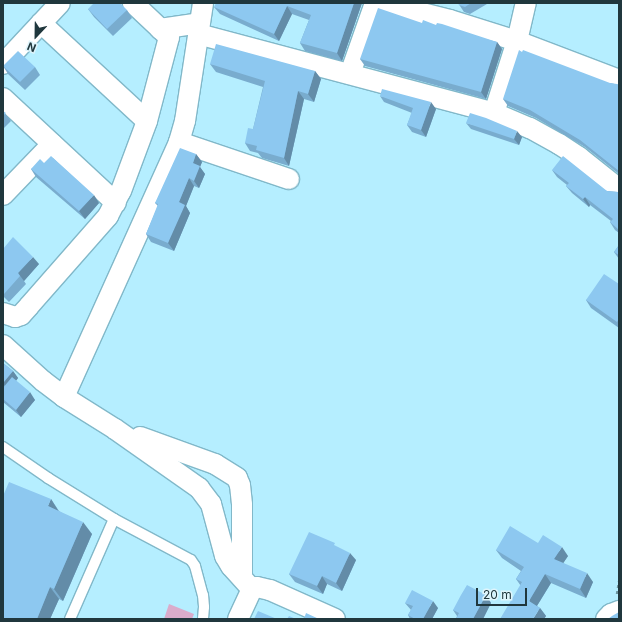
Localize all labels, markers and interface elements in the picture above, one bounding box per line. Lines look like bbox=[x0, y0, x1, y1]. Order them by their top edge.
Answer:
north arrow bbox=[16, 16, 56, 56]
text: N bbox=[25, 39, 38, 55]
scale bar bbox=[478, 580, 529, 606]
text: 20 m bbox=[483, 587, 512, 602]

